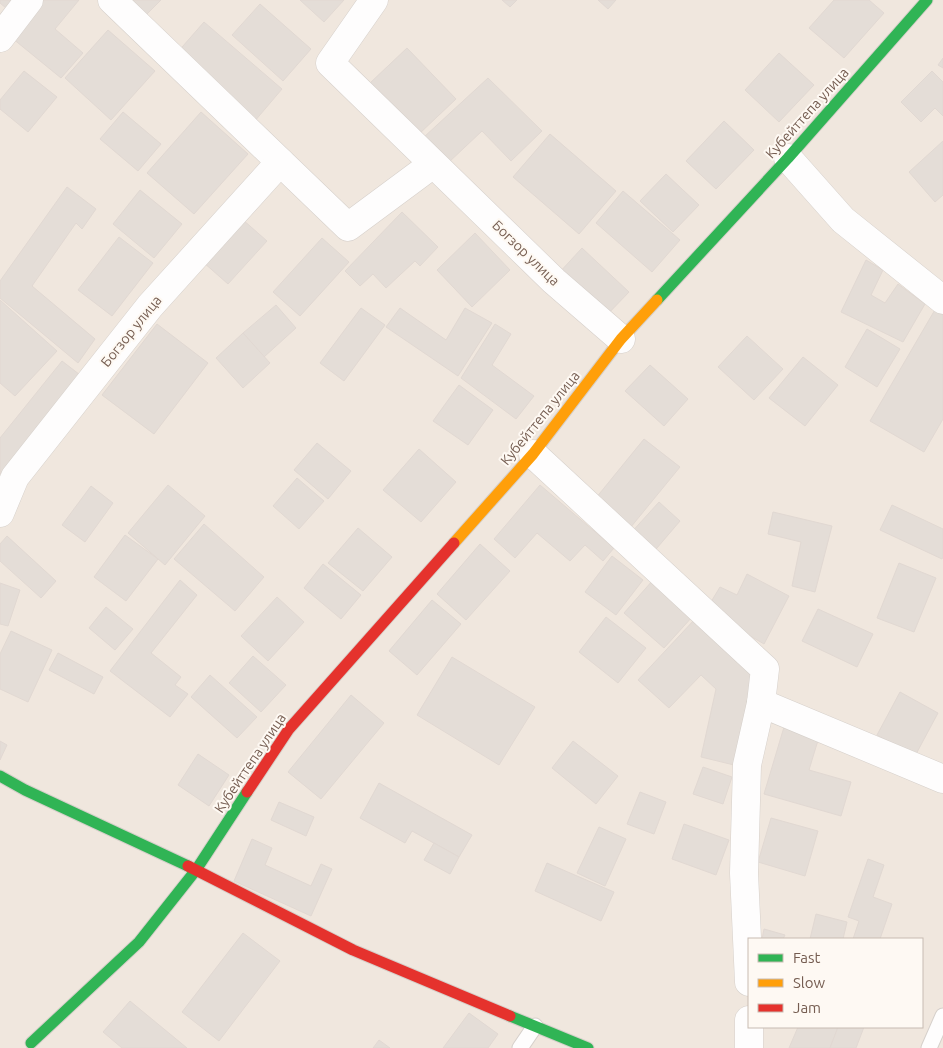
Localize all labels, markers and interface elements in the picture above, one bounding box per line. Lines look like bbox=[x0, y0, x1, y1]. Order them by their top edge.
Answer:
street label: Кубейттепа улица bbox=[762, 64, 852, 162]
street label: Богзор улица bbox=[489, 217, 563, 289]
street label: Богзор улица bbox=[97, 292, 165, 370]
street label: Кубейттепа улица bbox=[497, 368, 583, 468]
street label: Кубейттепа улица bbox=[211, 710, 289, 816]
legend bbox=[748, 938, 923, 1028]
text: Fast bbox=[793, 949, 821, 966]
text: Slow bbox=[793, 974, 826, 991]
text: Jam bbox=[793, 999, 821, 1016]

